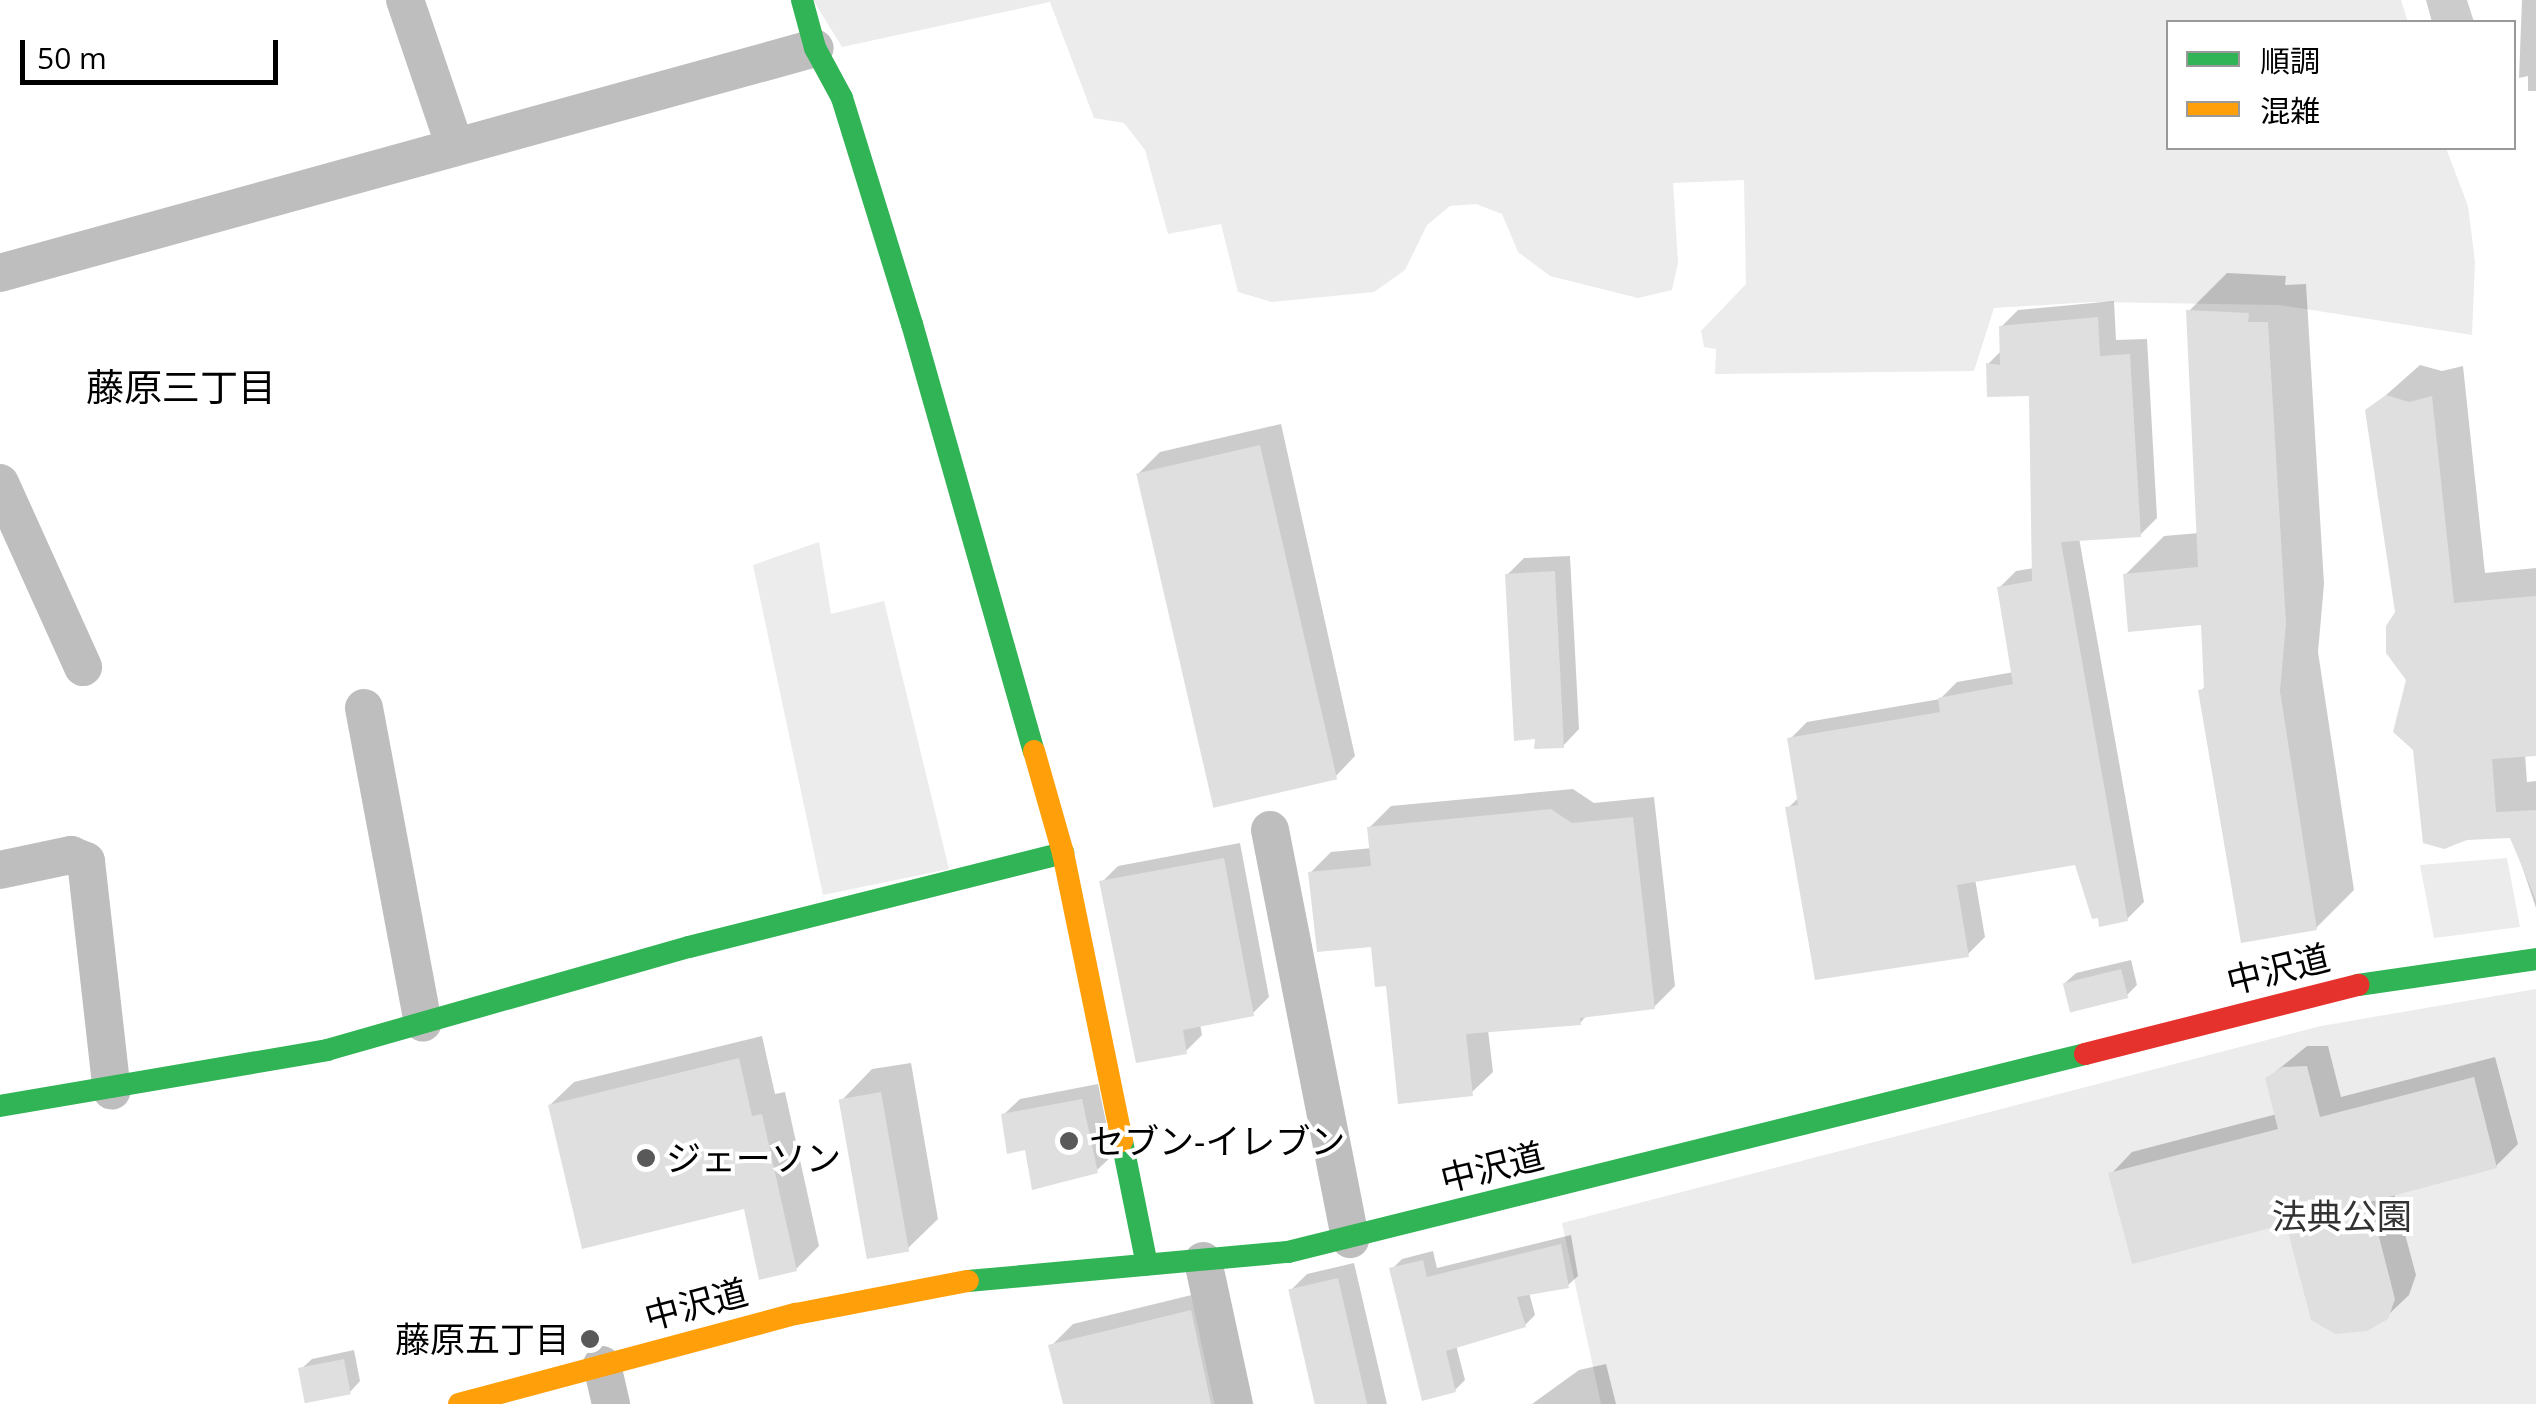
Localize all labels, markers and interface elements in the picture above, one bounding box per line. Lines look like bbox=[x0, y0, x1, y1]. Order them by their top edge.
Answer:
scale bar bbox=[25, 20, 282, 82]
legend bbox=[2166, 20, 2516, 150]
text: 50 m bbox=[37, 37, 107, 78]
text: 順調 bbox=[2260, 40, 2320, 81]
text: 混雑 bbox=[2260, 90, 2320, 131]
district label: 藤原三丁目 bbox=[86, 364, 276, 410]
street label: 中沢道 bbox=[2222, 936, 2334, 1002]
place label: セブン-イレブン bbox=[1089, 1120, 1345, 1162]
marker: セブン-イレブン bbox=[1058, 1130, 1080, 1152]
street label: 中沢道 bbox=[1436, 1134, 1548, 1200]
place label: ジェーソン bbox=[666, 1137, 841, 1179]
marker: ジェーソン bbox=[635, 1147, 657, 1169]
park label: 法典公園 bbox=[2272, 1195, 2412, 1237]
street label: 中沢道 bbox=[640, 1270, 752, 1338]
place label: 藤原五丁目 bbox=[395, 1318, 570, 1360]
marker: 藤原五丁目 bbox=[579, 1328, 601, 1350]

